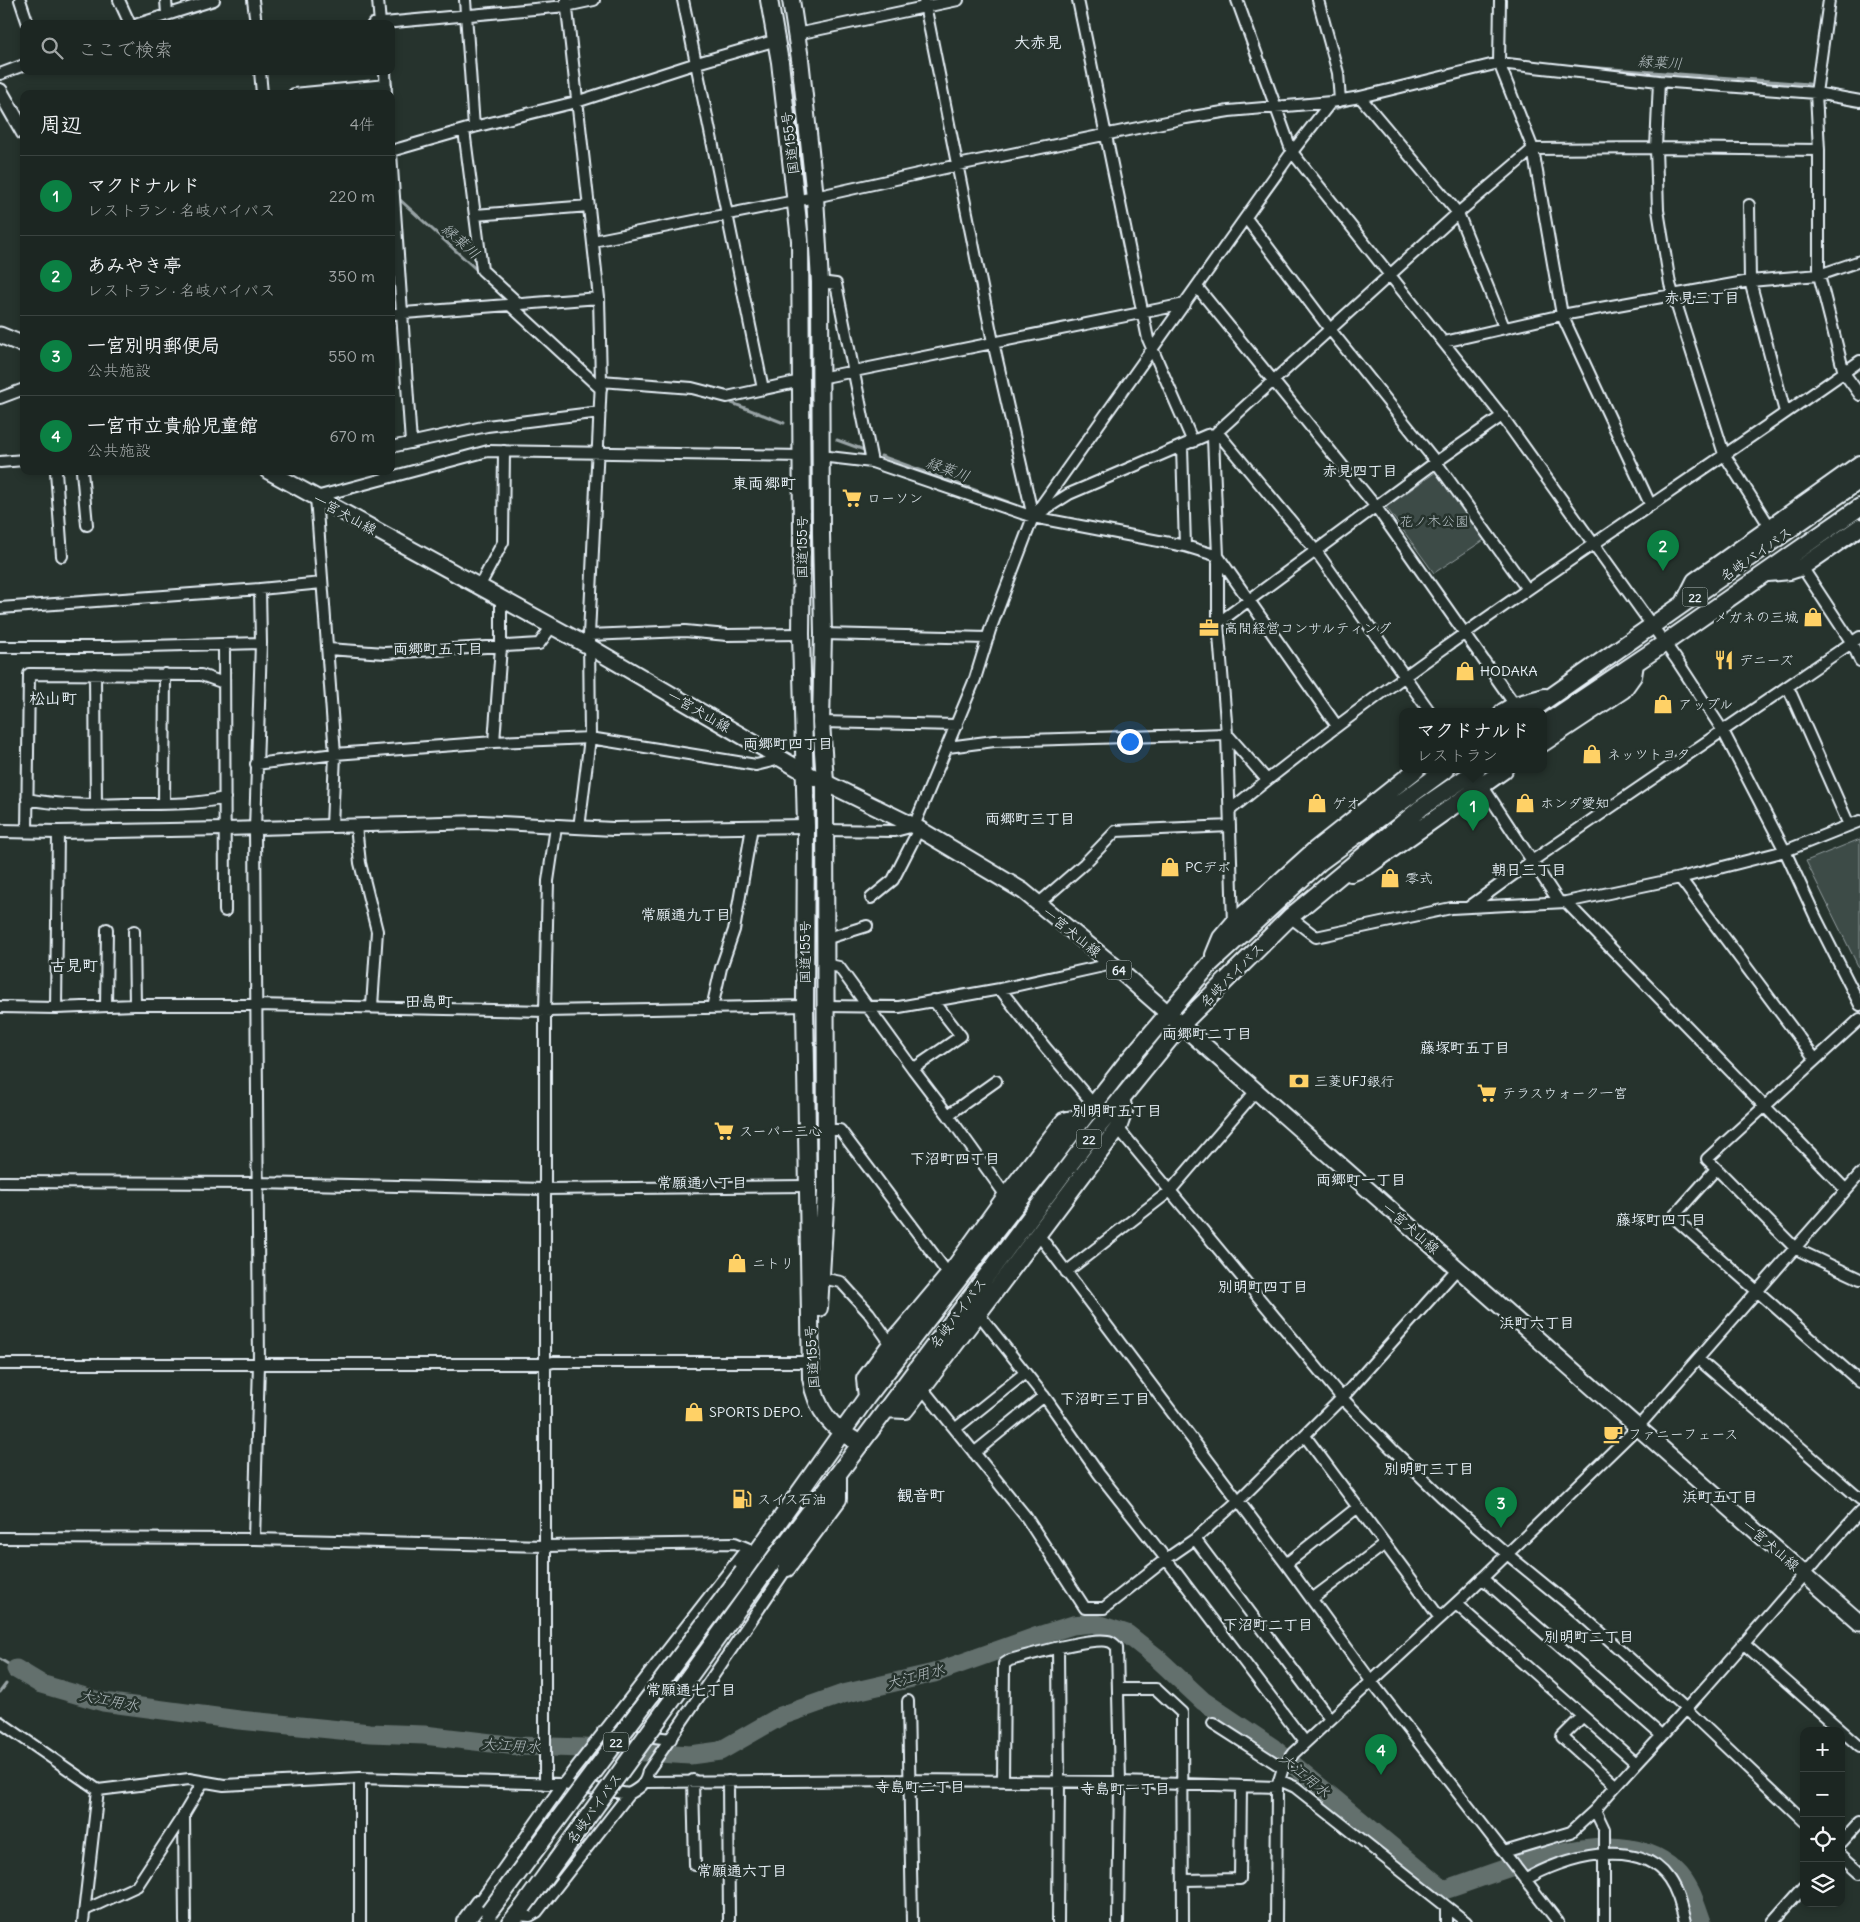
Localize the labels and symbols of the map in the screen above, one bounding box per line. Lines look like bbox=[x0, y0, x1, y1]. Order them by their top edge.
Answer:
district label: 大赤見 bbox=[1014, 32, 1062, 52]
water label: 縁葉川 bbox=[1637, 51, 1683, 73]
street label: 国道155号 bbox=[777, 110, 803, 176]
water label: 縁葉川 bbox=[438, 219, 484, 263]
district label: 赤見三丁目 bbox=[1664, 288, 1740, 307]
water label: 縁葉川 bbox=[924, 452, 972, 486]
district label: 赤見四丁目 bbox=[1322, 461, 1398, 480]
district label: 東両郷町 bbox=[732, 473, 796, 493]
supermarket icon: ローソン bbox=[841, 487, 863, 509]
street label: 一宮犬山線 bbox=[310, 489, 380, 539]
place label: ローソン bbox=[867, 489, 923, 507]
park label: 花ノ木公園 bbox=[1399, 512, 1469, 530]
street label: 国道155号 bbox=[793, 515, 811, 579]
street label: 名岐バイパス bbox=[1717, 523, 1795, 585]
pin: 2 bbox=[1647, 530, 1679, 571]
road number: 22 bbox=[1682, 588, 1708, 606]
shop icon: メガネの三城 bbox=[1802, 606, 1824, 628]
place label: メガネの三城 bbox=[1714, 608, 1798, 626]
office icon: 高間経営コンサルティング bbox=[1198, 617, 1220, 639]
place label: 高間経営コンサルティング bbox=[1224, 619, 1391, 637]
district label: 両郷町五丁目 bbox=[393, 639, 483, 658]
restaurant icon: デニーズ bbox=[1713, 649, 1735, 671]
place label: デニーズ bbox=[1739, 651, 1793, 669]
shop icon: HODAKA bbox=[1454, 660, 1476, 682]
place label: HODAKA bbox=[1480, 662, 1537, 680]
street label: 一宮犬山線 bbox=[664, 686, 734, 736]
district label: 松山町 bbox=[29, 688, 77, 708]
shop icon: アップル bbox=[1652, 693, 1674, 715]
place label: アップル bbox=[1678, 695, 1733, 713]
your location bbox=[1117, 729, 1143, 755]
district label: 両郷町四丁目 bbox=[743, 734, 833, 753]
shop icon: ネッツトヨタ bbox=[1581, 743, 1603, 765]
place label: ネッツトヨタ bbox=[1607, 745, 1690, 763]
pin: 1 bbox=[1457, 790, 1489, 831]
shop icon: ゲオ bbox=[1306, 792, 1328, 814]
shop icon: ホンダ愛知 bbox=[1514, 792, 1536, 814]
place label: ゲオ bbox=[1332, 794, 1360, 812]
place label: ホンダ愛知 bbox=[1540, 794, 1609, 812]
district label: 両郷町三丁目 bbox=[985, 809, 1075, 828]
shop icon: PCデポ bbox=[1159, 856, 1181, 878]
place label: PCデポ bbox=[1185, 858, 1231, 876]
district label: 朝日三丁目 bbox=[1491, 860, 1567, 879]
shop icon: 零式 bbox=[1379, 867, 1401, 889]
place label: 零式 bbox=[1405, 869, 1433, 887]
street label: 一宮犬山線 bbox=[1039, 903, 1105, 961]
district label: 常願通九丁目 bbox=[641, 905, 731, 924]
street label: 国道155号 bbox=[796, 920, 814, 984]
street label: 名岐バイパス bbox=[1196, 939, 1268, 1011]
district label: 古見町 bbox=[50, 955, 98, 975]
road number: 64 bbox=[1106, 960, 1132, 980]
district label: 田島町 bbox=[405, 991, 453, 1011]
district label: 両郷町二丁目 bbox=[1162, 1024, 1252, 1043]
district label: 藤塚町五丁目 bbox=[1420, 1038, 1510, 1057]
bank icon: 三菱UFJ銀行 bbox=[1288, 1070, 1310, 1092]
place label: 三菱UFJ銀行 bbox=[1314, 1072, 1395, 1090]
supermarket icon: テラスウォーク一宮 bbox=[1476, 1082, 1498, 1104]
place label: テラスウォーク一宮 bbox=[1502, 1084, 1627, 1102]
district label: 別明町五丁目 bbox=[1072, 1101, 1162, 1120]
supermarket icon: スーパー三心 bbox=[713, 1120, 735, 1142]
place label: スーパー三心 bbox=[739, 1122, 822, 1140]
road number: 22 bbox=[1076, 1130, 1102, 1148]
district label: 下沼町四丁目 bbox=[910, 1149, 1000, 1168]
district label: 両郷町一丁目 bbox=[1316, 1170, 1406, 1189]
district label: 常願通八丁目 bbox=[657, 1173, 747, 1192]
street label: 一宮犬山線 bbox=[1379, 1198, 1443, 1258]
district label: 藤塚町四丁目 bbox=[1616, 1210, 1706, 1229]
shop icon: ニトリ bbox=[726, 1252, 748, 1274]
place label: ニトリ bbox=[752, 1254, 794, 1272]
street label: 名岐バイパス bbox=[926, 1274, 990, 1352]
district label: 別明町四丁目 bbox=[1218, 1277, 1308, 1296]
district label: 浜町六丁目 bbox=[1499, 1313, 1575, 1332]
street label: 国道155号 bbox=[801, 1325, 823, 1389]
district label: 下沼町三丁目 bbox=[1060, 1389, 1150, 1408]
shop icon: SPORTS DEPO. bbox=[683, 1401, 705, 1423]
place label: SPORTS DEPO. bbox=[709, 1403, 803, 1421]
cafe icon: ファニーフェース bbox=[1602, 1423, 1624, 1445]
place label: ファニーフェース bbox=[1628, 1425, 1738, 1443]
district label: 別明町三丁目 bbox=[1384, 1459, 1474, 1478]
district label: 観音町 bbox=[897, 1485, 945, 1505]
pin: 3 bbox=[1485, 1487, 1517, 1528]
district label: 浜町五丁目 bbox=[1682, 1487, 1758, 1506]
fuel station icon: スイス石油 bbox=[731, 1488, 753, 1510]
place label: スイス石油 bbox=[757, 1490, 826, 1508]
street label: 一宮犬山線 bbox=[1739, 1515, 1803, 1575]
district label: 下沼町二丁目 bbox=[1223, 1615, 1313, 1634]
district label: 別明町二丁目 bbox=[1544, 1627, 1634, 1646]
water label: 大江用水 bbox=[884, 1659, 946, 1693]
district label: 常願通七丁目 bbox=[646, 1680, 736, 1699]
water label: 大江用水 bbox=[78, 1685, 140, 1715]
road number: 22 bbox=[604, 1732, 628, 1751]
water label: 大江用水 bbox=[480, 1733, 542, 1757]
pin: 4 bbox=[1365, 1734, 1397, 1775]
water label: 大江用水 bbox=[1276, 1748, 1334, 1802]
street label: 名岐バイパス bbox=[562, 1769, 626, 1847]
district label: 寺島町二丁目 bbox=[875, 1777, 965, 1796]
district label: 寺島町一丁目 bbox=[1080, 1779, 1170, 1798]
district label: 常願通六丁目 bbox=[697, 1861, 787, 1880]

